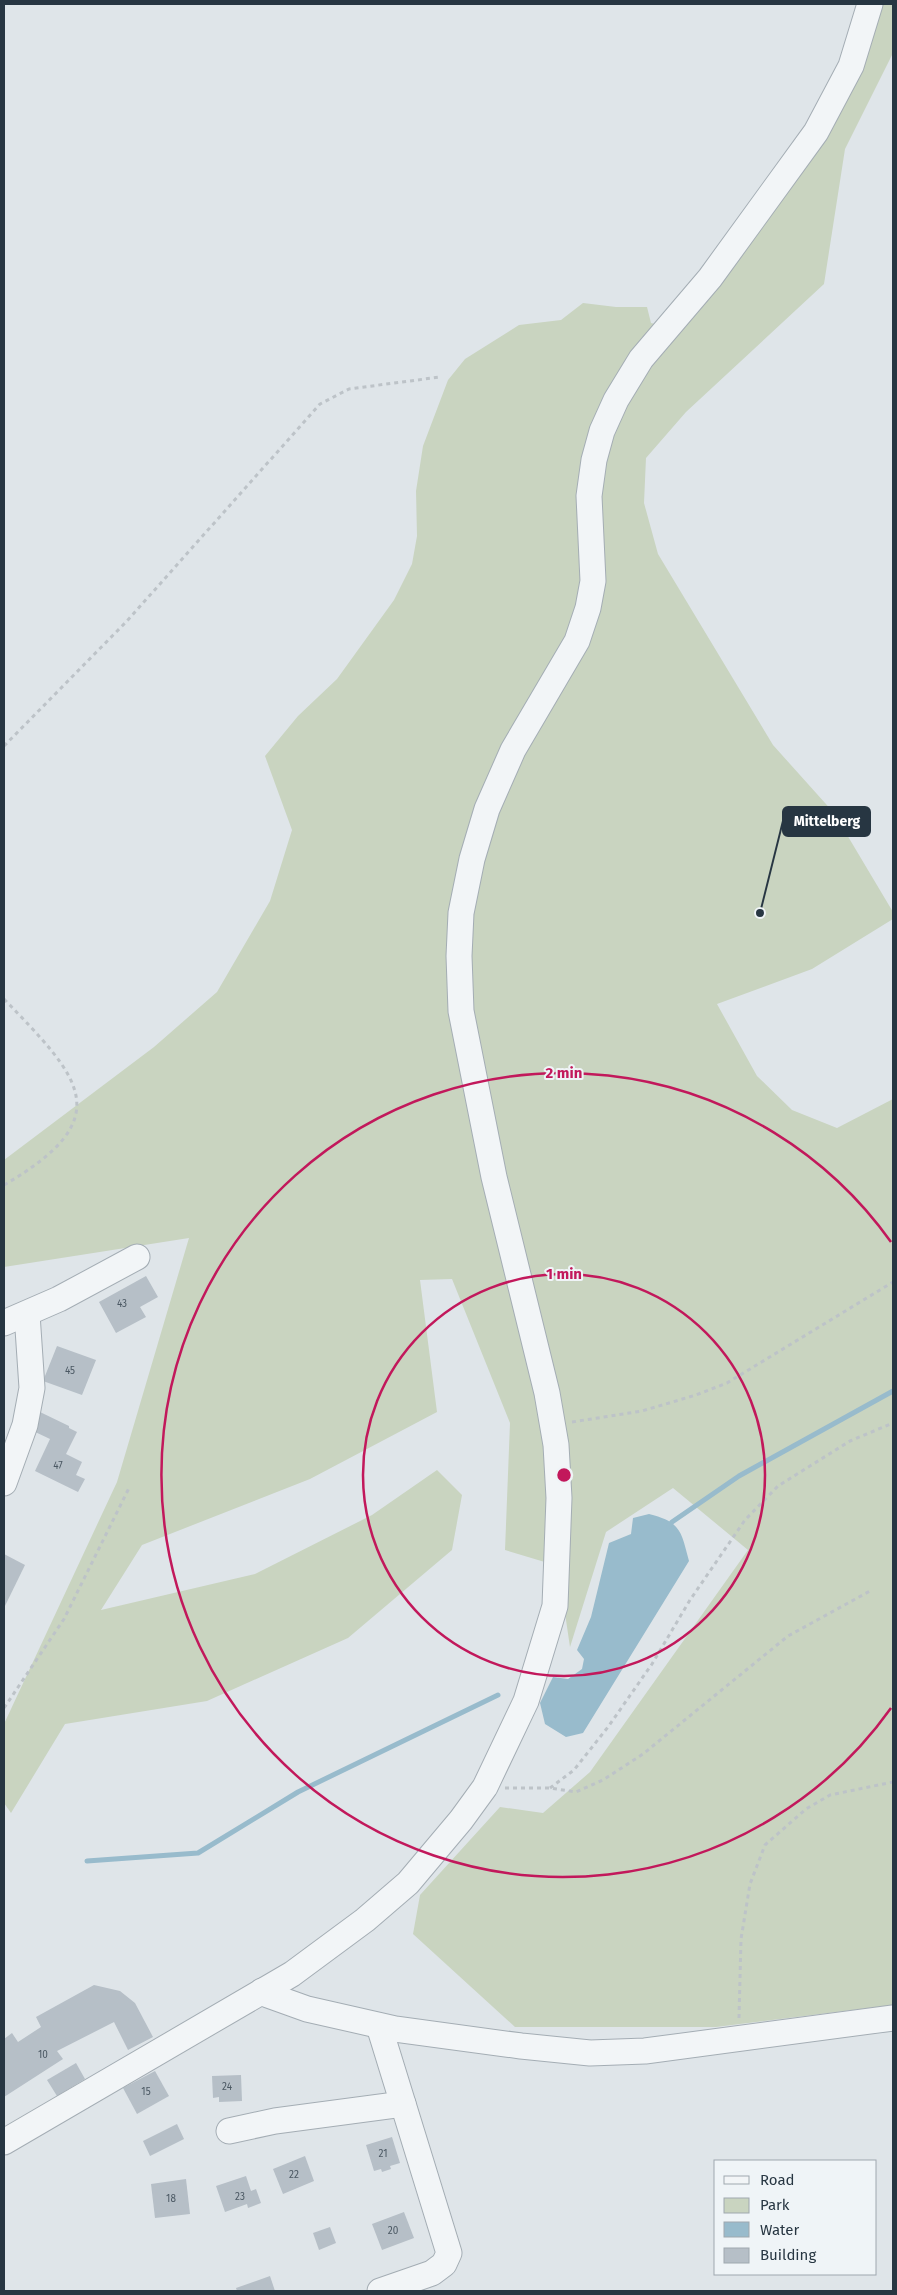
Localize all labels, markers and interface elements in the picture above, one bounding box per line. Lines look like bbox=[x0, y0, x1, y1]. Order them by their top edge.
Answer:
callout: Mittelberg bbox=[783, 807, 870, 836]
text: Mittelberg bbox=[794, 813, 861, 830]
text: 2 min bbox=[546, 1064, 582, 1082]
text: 1 min bbox=[546, 1265, 582, 1283]
house number: 43 bbox=[117, 1298, 127, 1310]
house number: 45 bbox=[65, 1365, 75, 1377]
house number: 47 bbox=[53, 1460, 63, 1472]
centre of rings bbox=[555, 1466, 573, 1484]
house number: 10 bbox=[38, 2049, 48, 2061]
house number: 24 bbox=[222, 2081, 233, 2093]
house number: 15 bbox=[141, 2086, 151, 2098]
house number: 21 bbox=[378, 2148, 388, 2160]
legend bbox=[714, 2160, 877, 2275]
house number: 22 bbox=[289, 2169, 299, 2181]
text: Road bbox=[760, 2171, 795, 2189]
house number: 23 bbox=[235, 2191, 245, 2203]
house number: 18 bbox=[166, 2193, 176, 2205]
text: Park bbox=[760, 2196, 790, 2214]
text: Water bbox=[760, 2221, 799, 2239]
house number: 20 bbox=[388, 2225, 399, 2237]
text: Building bbox=[760, 2246, 816, 2264]

